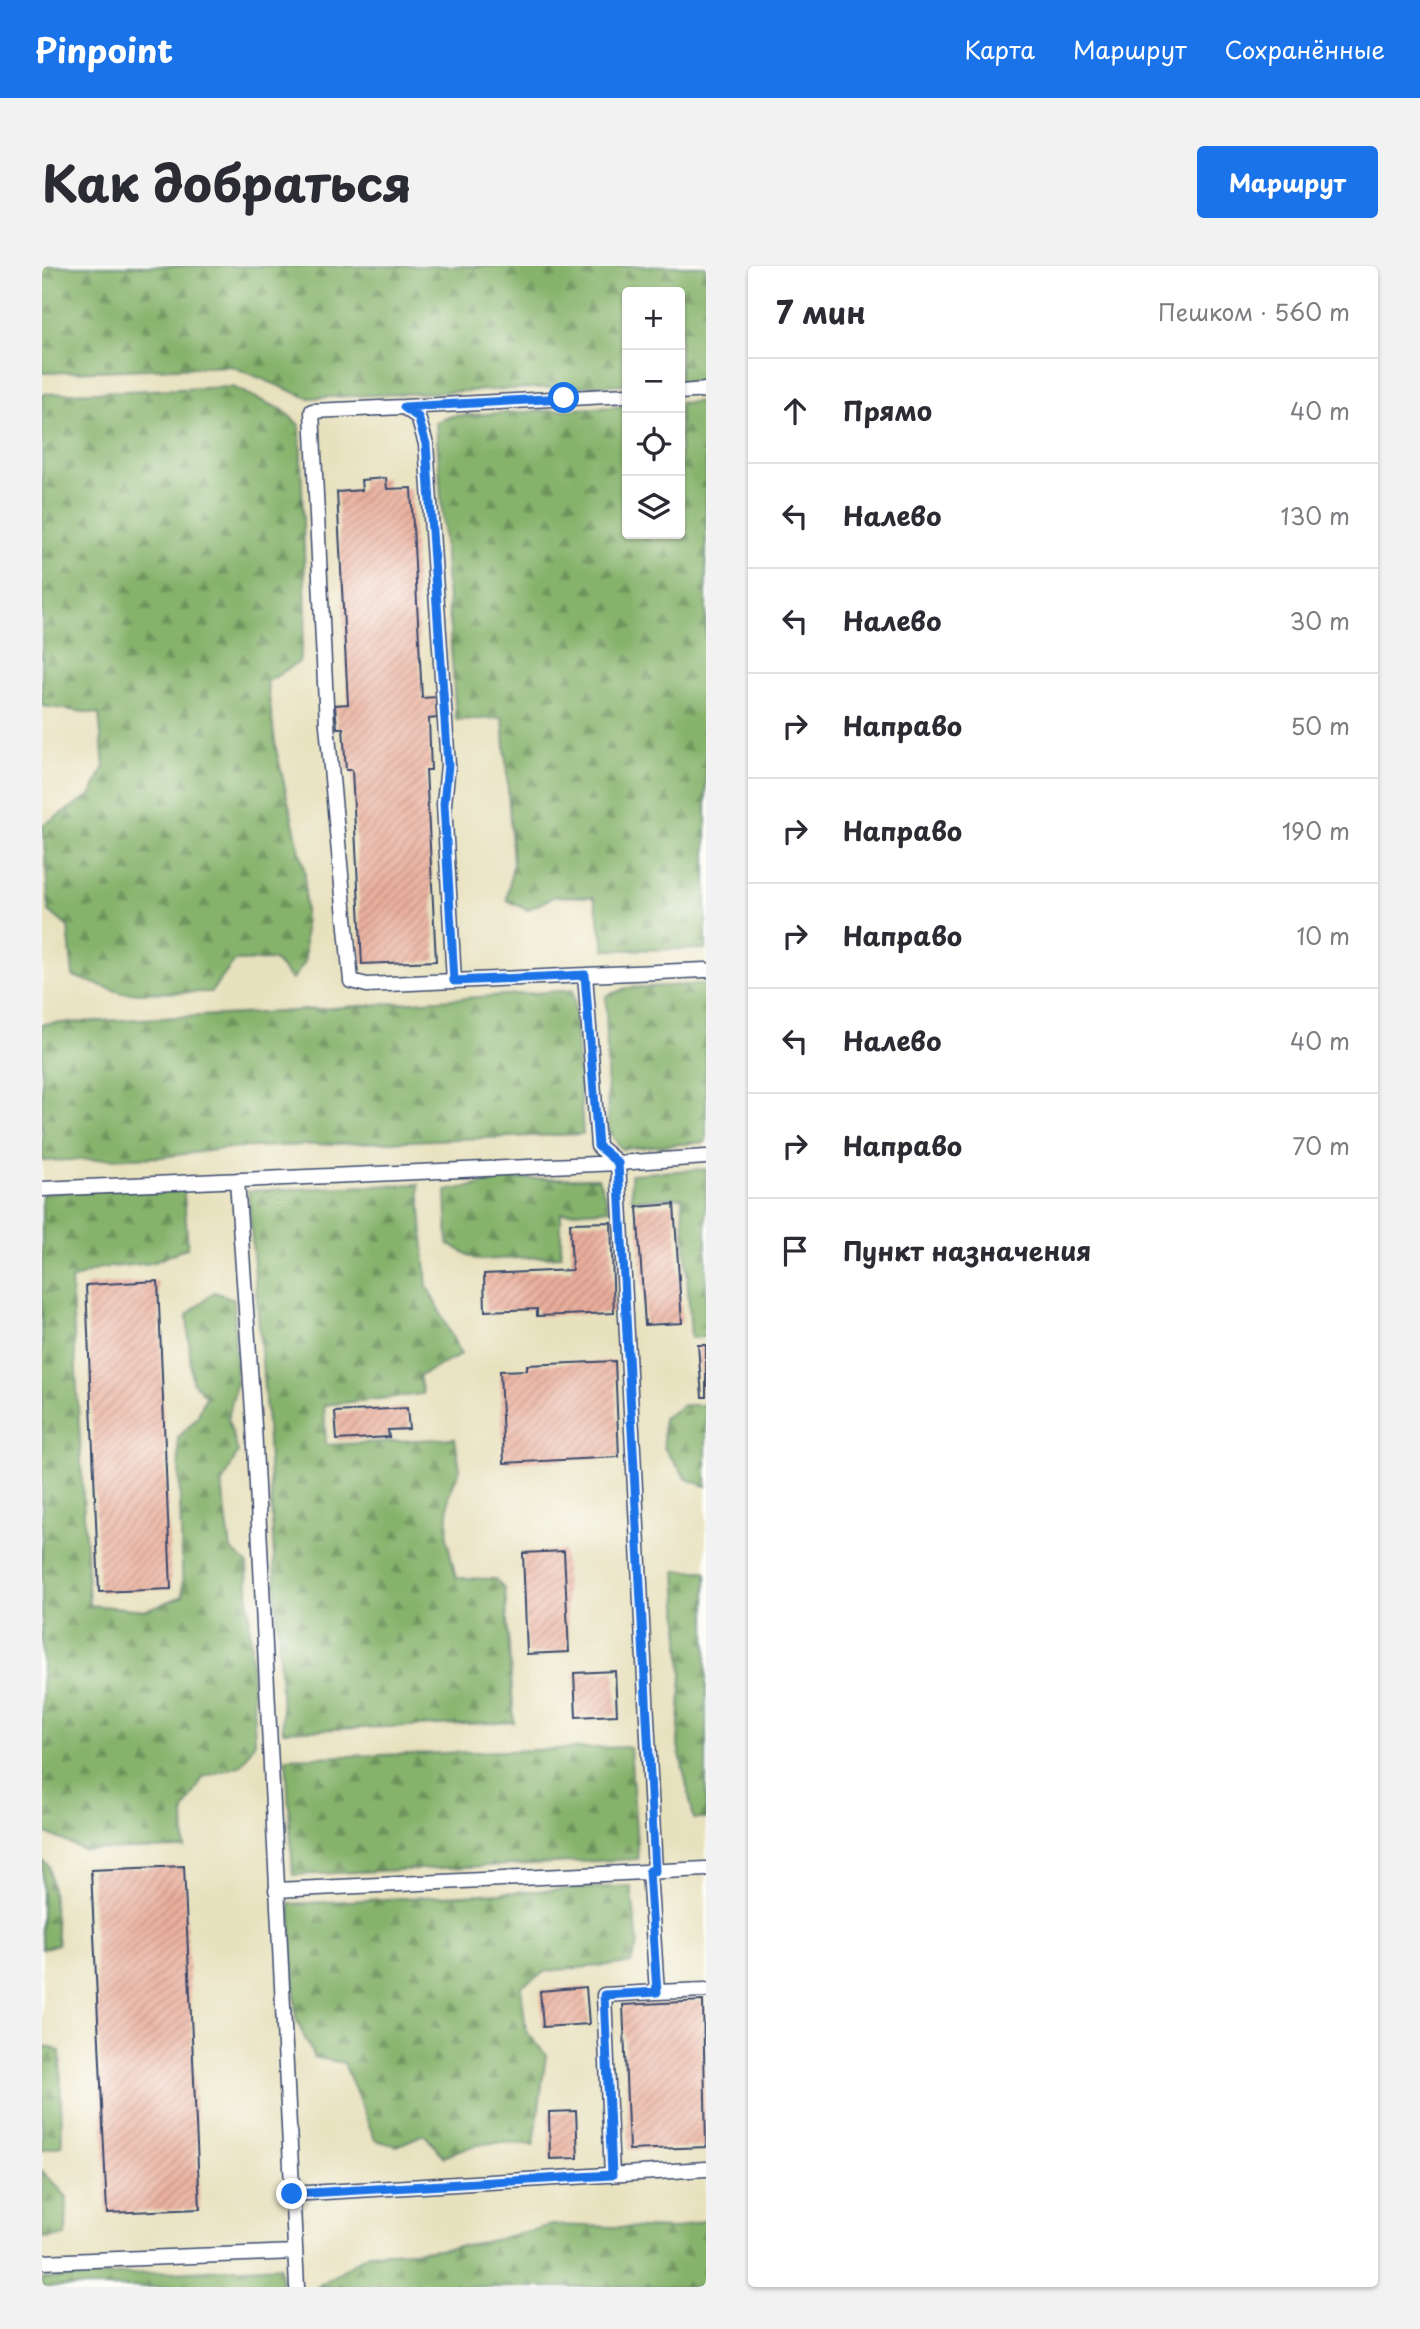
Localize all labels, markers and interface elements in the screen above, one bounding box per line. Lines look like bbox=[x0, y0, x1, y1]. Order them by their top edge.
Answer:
text: Pinpoint bbox=[35, 24, 173, 74]
text: Карта bbox=[964, 31, 1035, 67]
text: Маршрут bbox=[1073, 31, 1187, 67]
text: Сохранённые bbox=[1225, 31, 1385, 67]
text: Как добраться bbox=[42, 145, 412, 219]
button: Маршрут bbox=[1197, 146, 1378, 218]
map controls bbox=[622, 287, 685, 539]
button: + bbox=[622, 287, 685, 350]
text: 7 мин bbox=[776, 289, 866, 334]
text: Пешком · 560 m bbox=[1158, 294, 1350, 329]
button: − bbox=[622, 350, 685, 413]
route start bbox=[548, 382, 579, 413]
text: Прямо bbox=[843, 391, 932, 430]
icon: ahead bbox=[776, 392, 814, 430]
text: 40 m bbox=[1290, 393, 1350, 428]
button: locate bbox=[622, 413, 685, 476]
button: layers bbox=[622, 476, 685, 539]
text: Налево bbox=[843, 496, 941, 535]
icon: left bbox=[776, 497, 814, 535]
text: 130 m bbox=[1280, 498, 1350, 533]
text: Налево bbox=[843, 601, 941, 640]
icon: left bbox=[776, 602, 814, 640]
text: 30 m bbox=[1289, 603, 1350, 638]
text: Направо bbox=[843, 706, 962, 745]
icon: right bbox=[776, 707, 814, 745]
text: 50 m bbox=[1290, 708, 1350, 743]
text: Направо bbox=[843, 811, 962, 850]
icon: right bbox=[776, 812, 814, 850]
text: 190 m bbox=[1282, 813, 1350, 848]
text: Направо bbox=[843, 916, 962, 955]
icon: right bbox=[776, 917, 814, 955]
text: 10 m bbox=[1296, 918, 1350, 953]
text: Налево bbox=[843, 1021, 941, 1060]
icon: left bbox=[776, 1022, 814, 1060]
text: 40 m bbox=[1290, 1023, 1350, 1058]
text: Направо bbox=[843, 1126, 962, 1165]
icon: right bbox=[776, 1127, 814, 1165]
text: 70 m bbox=[1292, 1128, 1350, 1163]
text: Пункт назначения bbox=[843, 1231, 1091, 1270]
icon: arrive bbox=[776, 1232, 814, 1270]
route end bbox=[276, 2178, 307, 2209]

